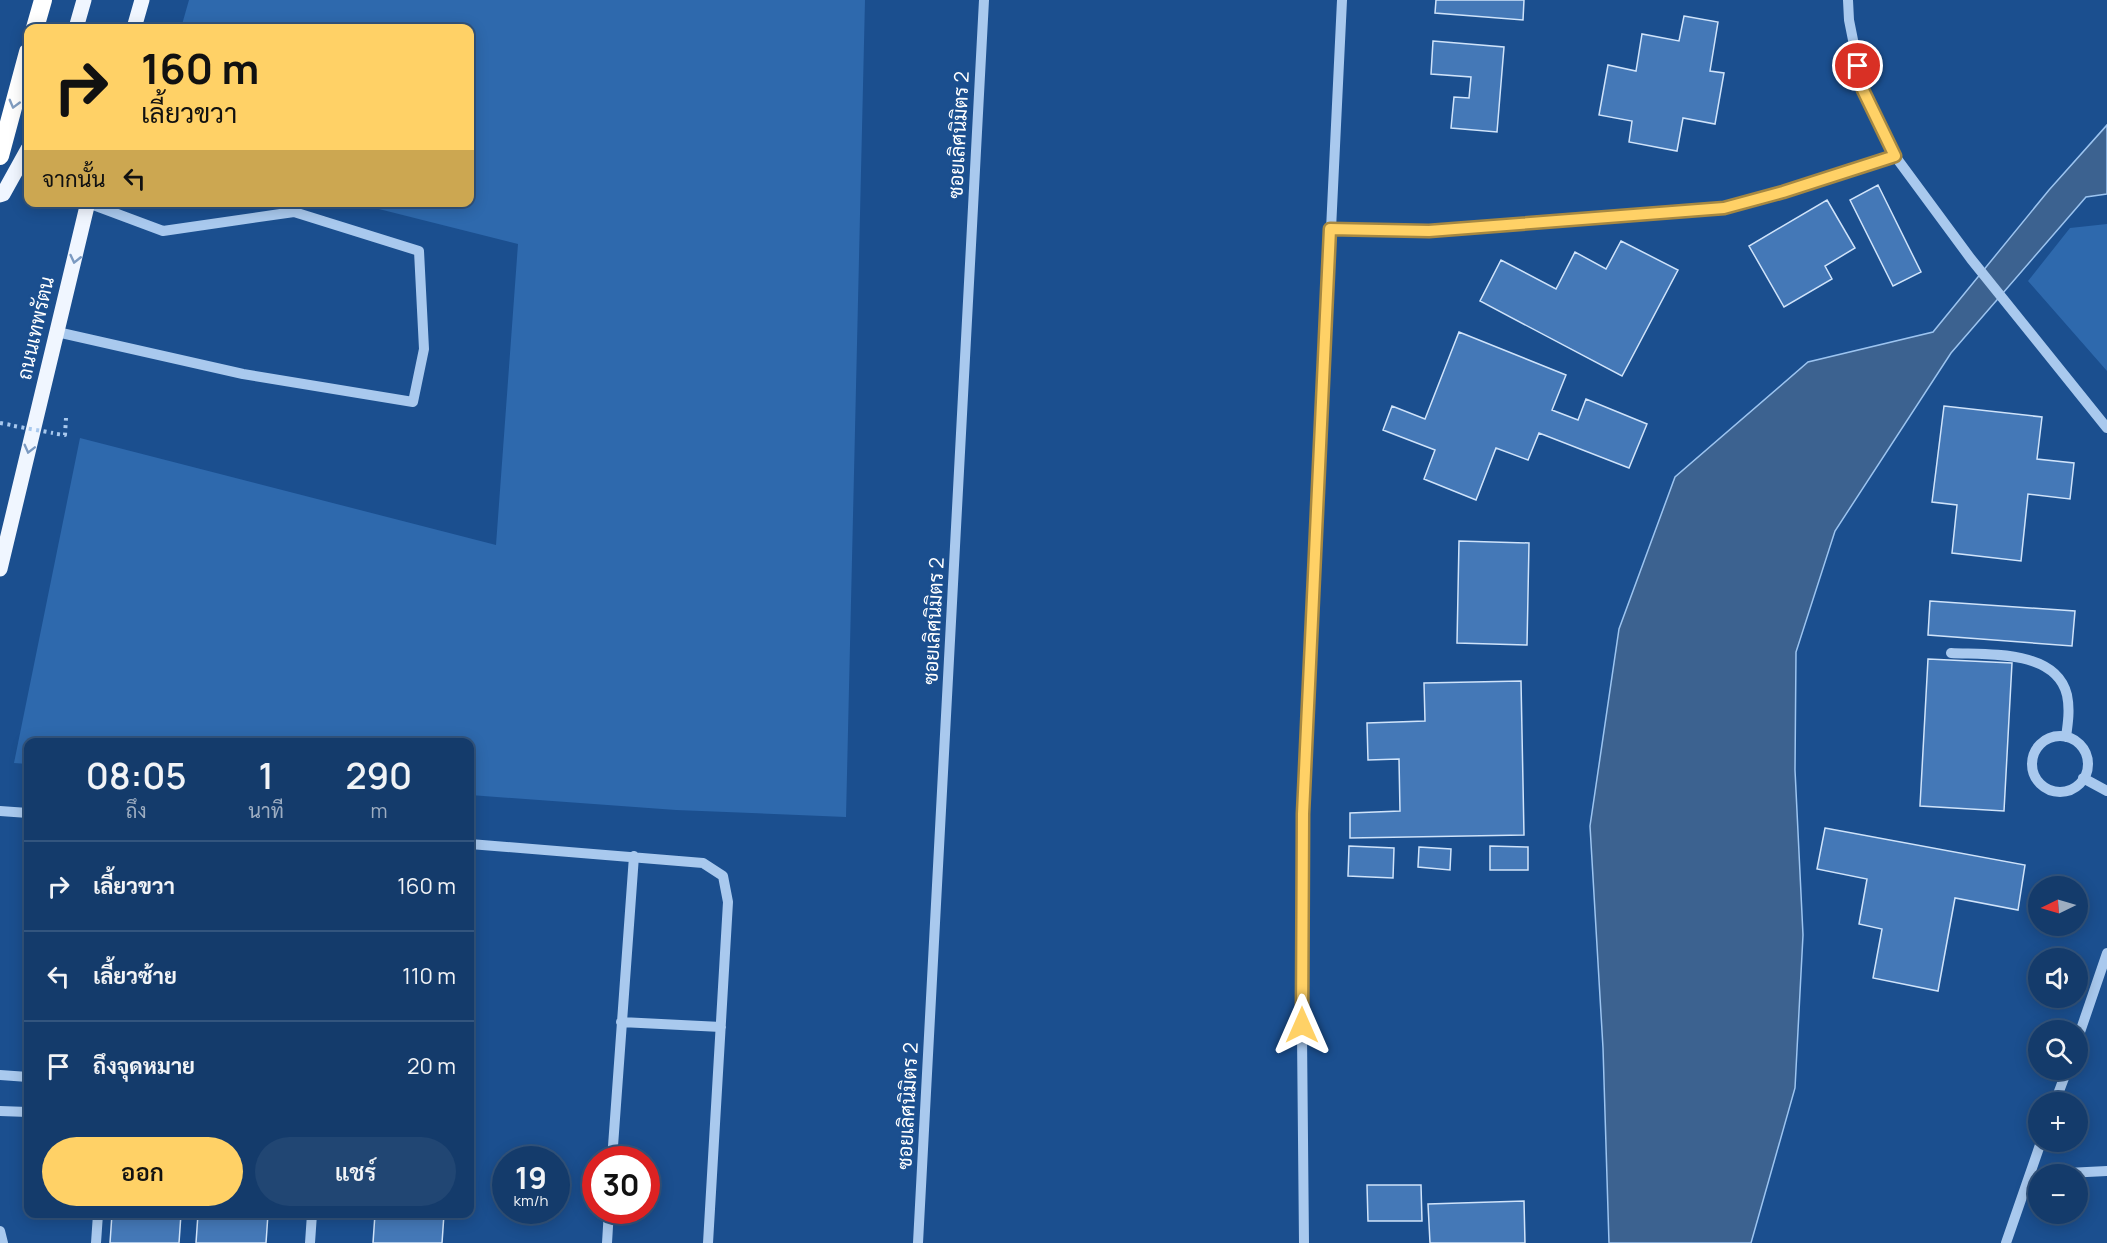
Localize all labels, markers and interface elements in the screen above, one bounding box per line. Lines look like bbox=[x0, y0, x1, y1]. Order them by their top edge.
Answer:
text: 160 m bbox=[141, 39, 259, 97]
pin bbox=[1832, 40, 1883, 91]
icon: right bbox=[42, 48, 120, 126]
icon: arrive bbox=[1841, 49, 1874, 82]
street label: ซอยเลิศนิมิตร 2 bbox=[941, 71, 975, 199]
text: เลี้ยวขวา bbox=[141, 94, 237, 131]
one-way arrow bbox=[9, 98, 21, 109]
icon: left bbox=[118, 162, 151, 195]
text: จากนั้น bbox=[42, 164, 106, 194]
one-way arrow bbox=[69, 254, 82, 264]
street label: ถนนเทพรัตน bbox=[10, 274, 60, 382]
one-way arrow bbox=[24, 444, 37, 454]
street label: ซอยเลิศนิมิตร 2 bbox=[916, 557, 950, 685]
text: 08:05 bbox=[86, 751, 186, 800]
text: 1 bbox=[258, 751, 274, 800]
text: 290 bbox=[346, 751, 412, 800]
text: ถึง bbox=[126, 797, 146, 824]
text: นาที bbox=[248, 797, 284, 824]
text: m bbox=[370, 797, 387, 824]
icon: right bbox=[42, 870, 75, 903]
text: เลี้ยวขวา bbox=[93, 871, 175, 901]
text: 160 m bbox=[397, 871, 456, 901]
north arrow bbox=[2028, 876, 2088, 936]
map controls bbox=[2028, 876, 2088, 1224]
button: sound bbox=[2028, 948, 2088, 1008]
icon: left bbox=[42, 960, 75, 993]
text: เลี้ยวซ้าย bbox=[93, 961, 177, 991]
text: 110 m bbox=[402, 961, 456, 991]
position arrow bbox=[1270, 993, 1334, 1057]
button: search bbox=[2028, 1020, 2088, 1080]
street label: ซอยเลิศนิมิตร 2 bbox=[890, 1042, 924, 1170]
icon: arrive bbox=[42, 1050, 75, 1083]
text: ถึงจุดหมาย bbox=[93, 1051, 195, 1081]
text: 20 m bbox=[407, 1051, 456, 1081]
button: + bbox=[2028, 1092, 2088, 1152]
button: ออก bbox=[42, 1137, 243, 1206]
button: แชร์ bbox=[255, 1137, 456, 1206]
speed limit sign: 30 bbox=[582, 1146, 660, 1224]
text: 19 bbox=[515, 1157, 547, 1198]
button: − bbox=[2028, 1164, 2088, 1224]
text: km/h bbox=[514, 1190, 548, 1211]

